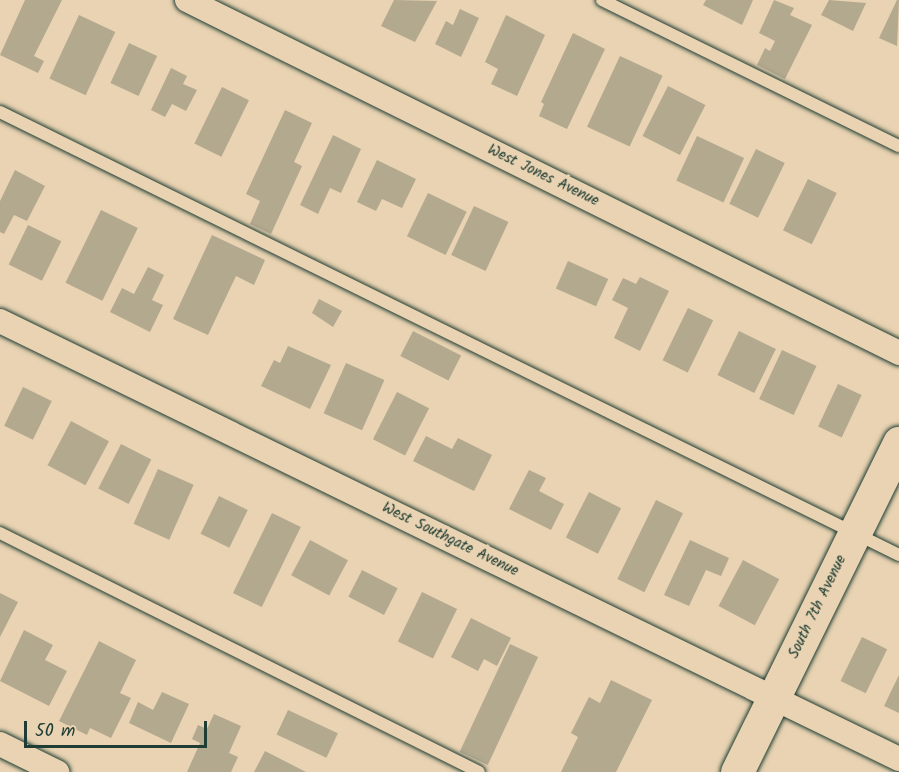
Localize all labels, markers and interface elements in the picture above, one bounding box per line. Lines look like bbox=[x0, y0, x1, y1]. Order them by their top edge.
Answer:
street label: West Jones Avenue bbox=[484, 141, 602, 211]
street label: West Southgate Avenue bbox=[379, 499, 521, 581]
street label: South 7th Avenue bbox=[785, 552, 851, 662]
scale bar bbox=[27, 709, 210, 747]
text: 50 m bbox=[35, 717, 75, 746]

